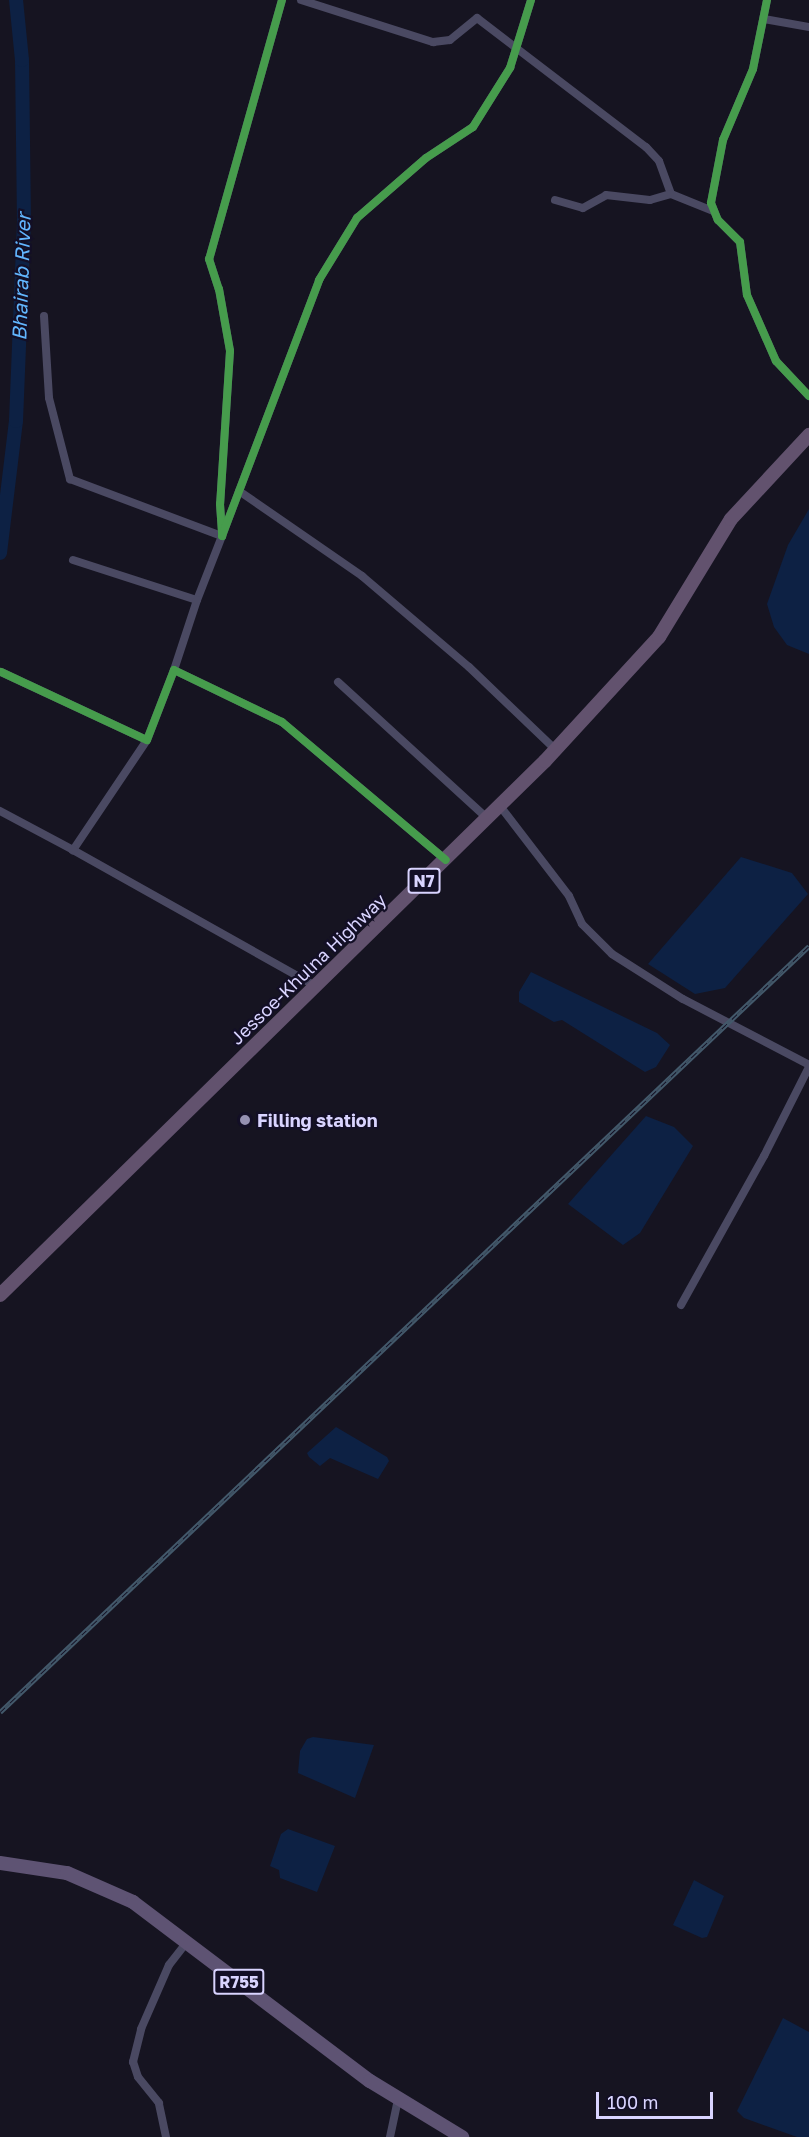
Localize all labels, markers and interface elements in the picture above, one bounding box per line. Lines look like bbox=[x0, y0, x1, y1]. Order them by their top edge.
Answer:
water label: Bhairab River bbox=[7, 213, 35, 341]
road number: N7 bbox=[408, 868, 440, 894]
street label: Jessoe-Khulna Highway bbox=[226, 889, 390, 1049]
place label: Filling station bbox=[257, 1109, 378, 1131]
marker: Filling station bbox=[238, 1113, 252, 1127]
road number: R755 bbox=[212, 1969, 266, 1995]
scale bar bbox=[599, 2080, 716, 2118]
text: 100 m bbox=[607, 2091, 658, 2113]

